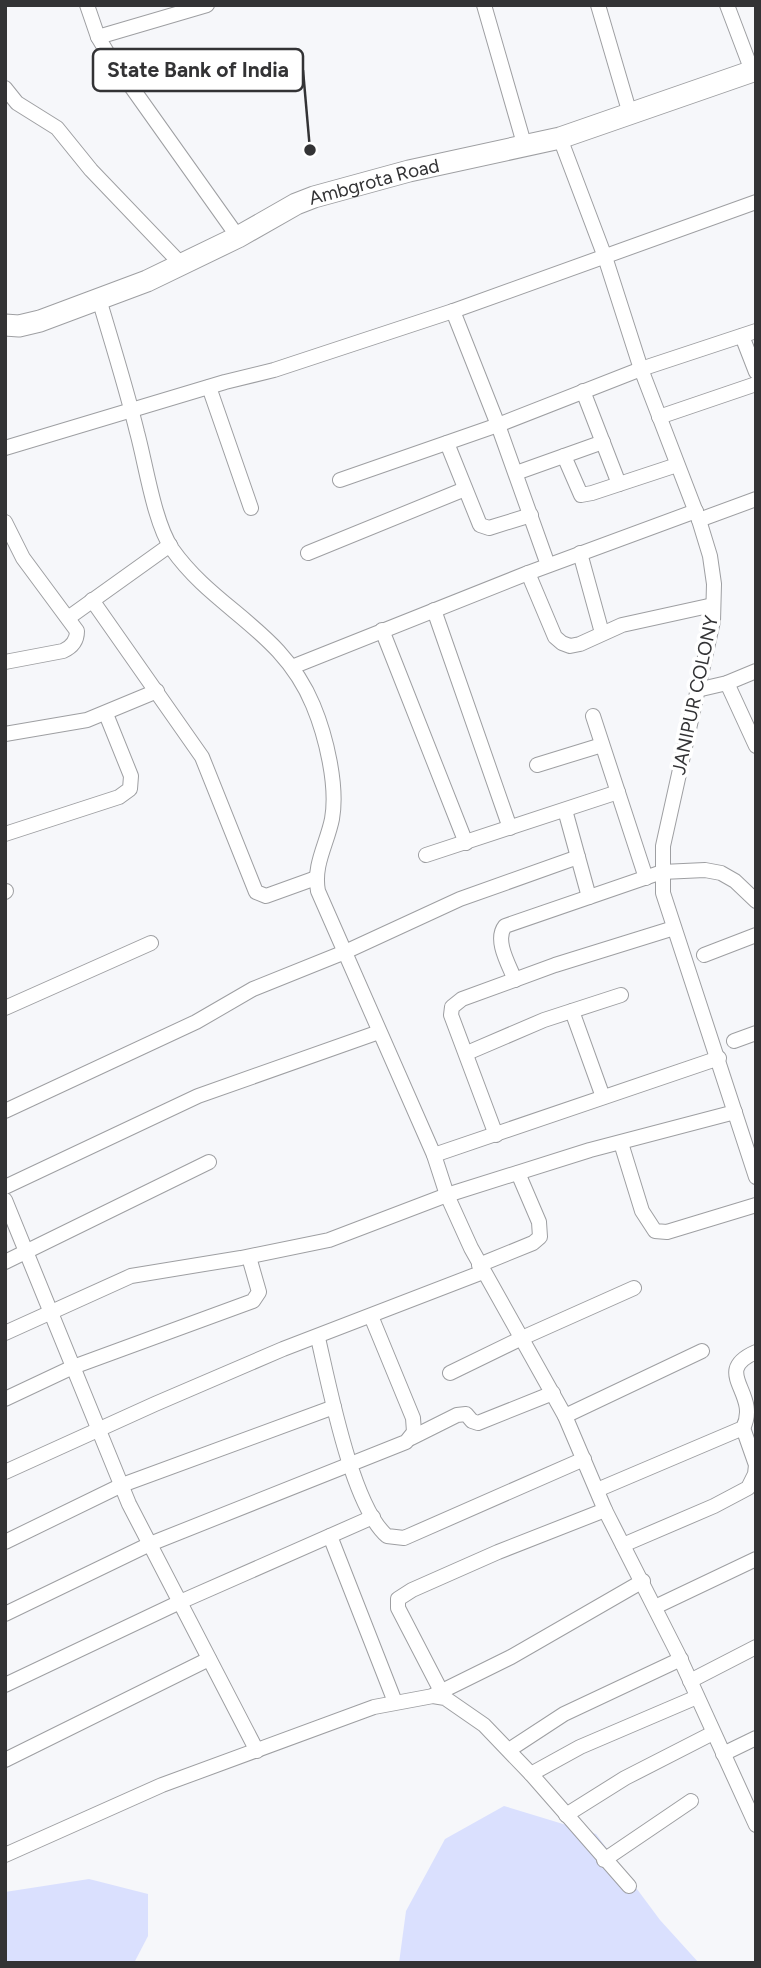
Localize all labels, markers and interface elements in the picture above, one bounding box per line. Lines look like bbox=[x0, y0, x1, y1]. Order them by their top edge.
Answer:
callout: State Bank of India bbox=[93, 49, 303, 91]
text: State Bank of India bbox=[107, 57, 289, 82]
street label: Ambgrota Road bbox=[306, 153, 441, 209]
street label: JANIPUR COLONY bbox=[667, 613, 723, 777]

